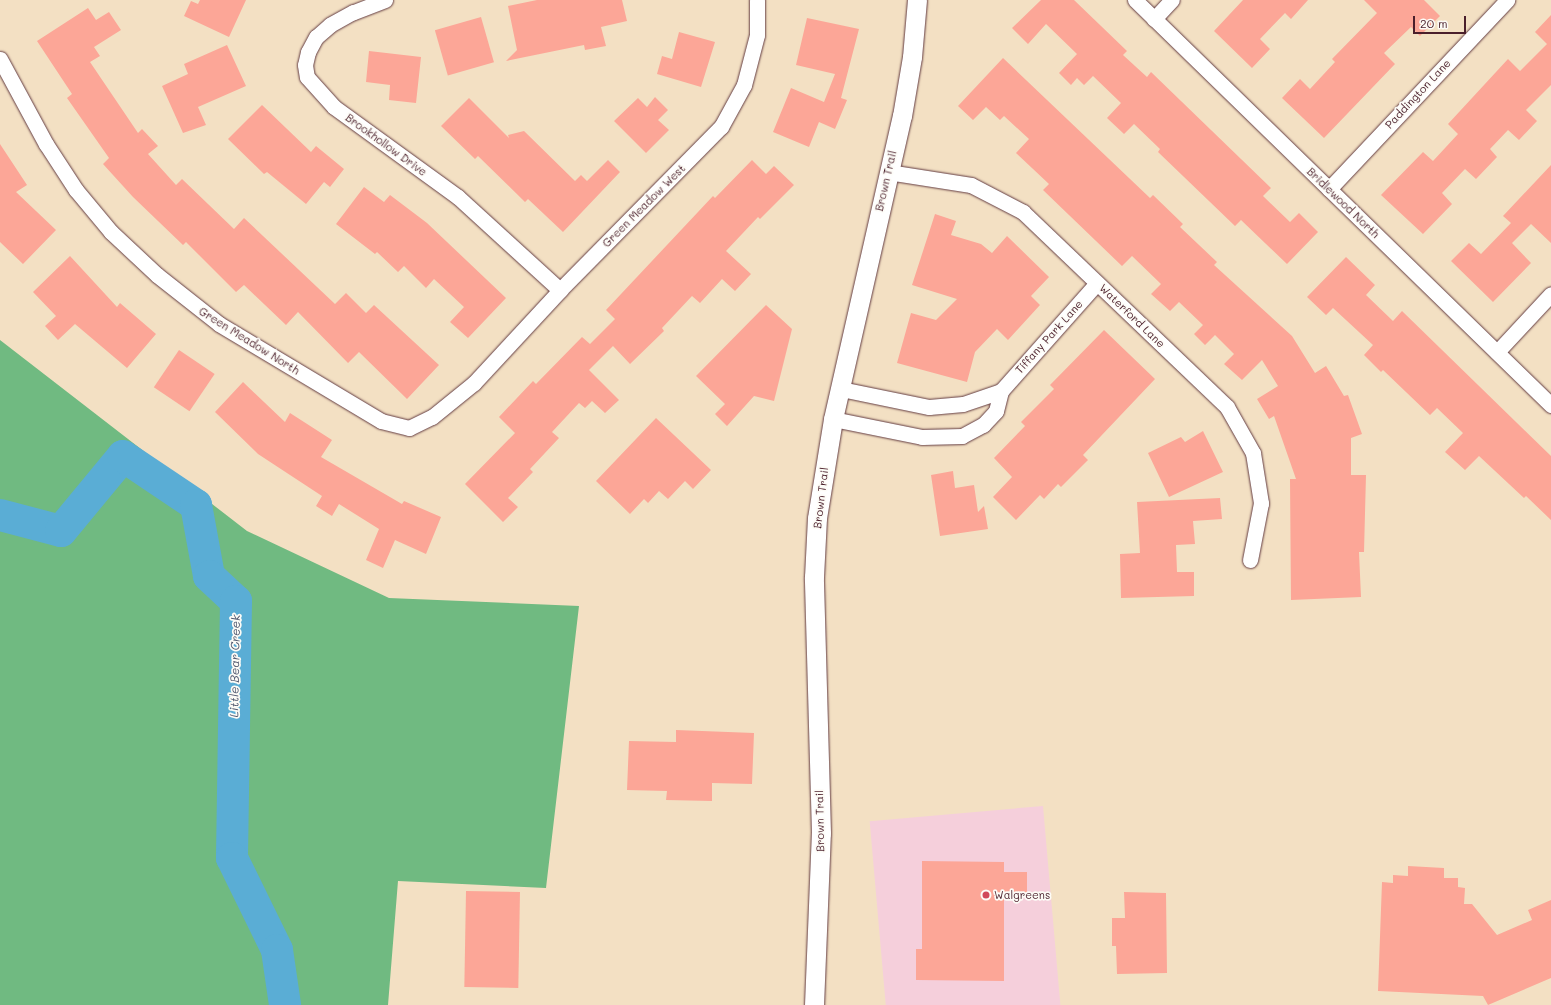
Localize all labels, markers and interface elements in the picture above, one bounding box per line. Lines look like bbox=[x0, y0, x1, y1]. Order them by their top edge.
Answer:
scale bar bbox=[1415, 8, 1468, 34]
text: 20 m bbox=[1420, 15, 1448, 31]
street label: Paddington Lane bbox=[1383, 57, 1453, 131]
street label: Brookhollow Drive bbox=[343, 111, 429, 179]
street label: Brown Trail bbox=[873, 149, 899, 213]
street label: Green Meadow West bbox=[600, 162, 688, 250]
street label: Bridlewood North bbox=[1304, 165, 1382, 241]
street label: Waterford Lane bbox=[1096, 281, 1168, 351]
street label: Tiffany Park Lane bbox=[1013, 298, 1085, 376]
street label: Green Meadow North bbox=[196, 305, 302, 377]
street label: Brown Trail bbox=[811, 467, 831, 529]
water label: Little Bear Creek bbox=[227, 614, 243, 718]
street label: Brown Trail bbox=[813, 790, 827, 852]
place label: Walgreens bbox=[994, 888, 1050, 902]
marker: Walgreens bbox=[981, 890, 991, 900]

